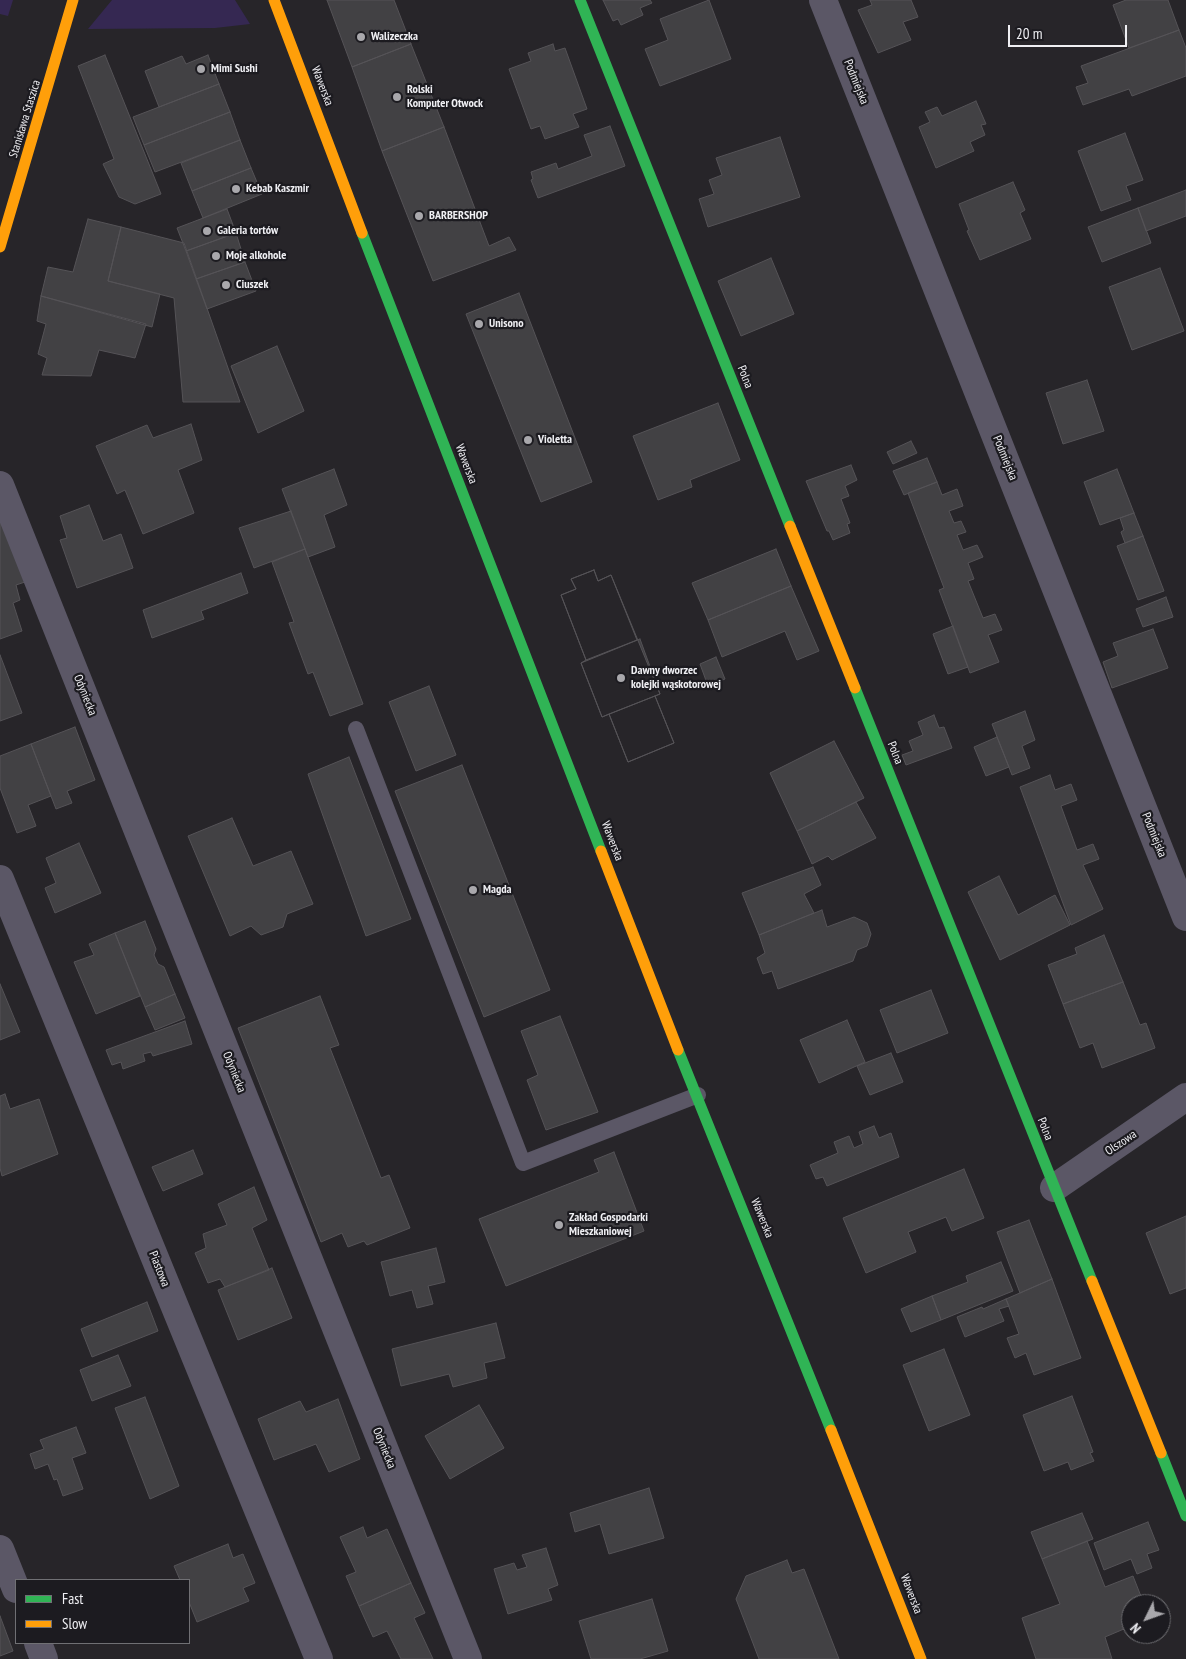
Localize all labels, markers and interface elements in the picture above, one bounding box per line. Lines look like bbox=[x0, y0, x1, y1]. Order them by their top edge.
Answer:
scale bar bbox=[1011, 15, 1130, 47]
text: 20 m bbox=[1016, 24, 1042, 43]
place label: Walizeczka bbox=[371, 30, 418, 44]
marker: Walizeczka bbox=[355, 31, 367, 43]
street label: Podmiejska bbox=[841, 58, 871, 106]
place label: Mimi Sushi bbox=[211, 62, 258, 76]
marker: Mimi Sushi bbox=[195, 63, 207, 75]
street label: Wawerska bbox=[308, 64, 336, 108]
street label: Stanisława Staszica bbox=[6, 78, 44, 160]
place label: Rolski Komputer Otwock bbox=[407, 83, 483, 111]
marker: Rolski Komputer Otwock bbox=[391, 91, 403, 103]
place label: Kebab Kaszmir bbox=[246, 182, 309, 196]
marker: Kebab Kaszmir bbox=[230, 183, 242, 195]
place label: BARBERSHOP bbox=[429, 209, 488, 223]
marker: BARBERSHOP bbox=[413, 210, 425, 222]
place label: Galeria tortów bbox=[217, 224, 278, 238]
marker: Galeria tortów bbox=[201, 225, 213, 237]
place label: Moje alkohole bbox=[226, 249, 286, 263]
marker: Moje alkohole bbox=[210, 250, 222, 262]
place label: Ciuszek bbox=[236, 278, 268, 292]
marker: Ciuszek bbox=[220, 279, 232, 291]
place label: Unisono bbox=[489, 317, 524, 331]
marker: Unisono bbox=[473, 318, 485, 330]
street label: Polna bbox=[734, 364, 756, 390]
place label: Violetta bbox=[538, 433, 572, 447]
marker: Violetta bbox=[522, 434, 534, 446]
street label: Podmiejska bbox=[990, 434, 1020, 482]
street label: Wawerska bbox=[452, 442, 480, 486]
place label: Dawny dworzec kolejki wąskotorowej bbox=[631, 664, 721, 692]
street label: Odyniecka bbox=[70, 672, 100, 718]
marker: Dawny dworzec kolejki wąskotorowej bbox=[615, 672, 627, 684]
street label: Polna bbox=[884, 740, 906, 766]
street label: Podmiejska bbox=[1139, 811, 1169, 859]
street label: Wawerska bbox=[598, 819, 626, 863]
place label: Magda bbox=[483, 883, 512, 897]
marker: Magda bbox=[467, 884, 479, 896]
street label: Odyniecka bbox=[219, 1049, 249, 1095]
street label: Polna bbox=[1034, 1116, 1056, 1142]
street label: Olszowa bbox=[1103, 1127, 1139, 1159]
street label: Wawerska bbox=[748, 1196, 776, 1240]
place label: Zakład Gospodarki Mieszkaniowej bbox=[569, 1211, 648, 1239]
marker: Zakład Gospodarki Mieszkaniowej bbox=[553, 1219, 565, 1231]
street label: Piastowa bbox=[145, 1249, 173, 1289]
street label: Odyniecka bbox=[369, 1425, 399, 1471]
street label: Wawerska bbox=[897, 1572, 925, 1616]
legend bbox=[15, 1579, 190, 1644]
text: Fast bbox=[62, 1589, 83, 1608]
north arrow bbox=[1121, 1594, 1171, 1644]
text: Slow bbox=[62, 1614, 87, 1633]
text: N bbox=[1126, 1620, 1145, 1637]

